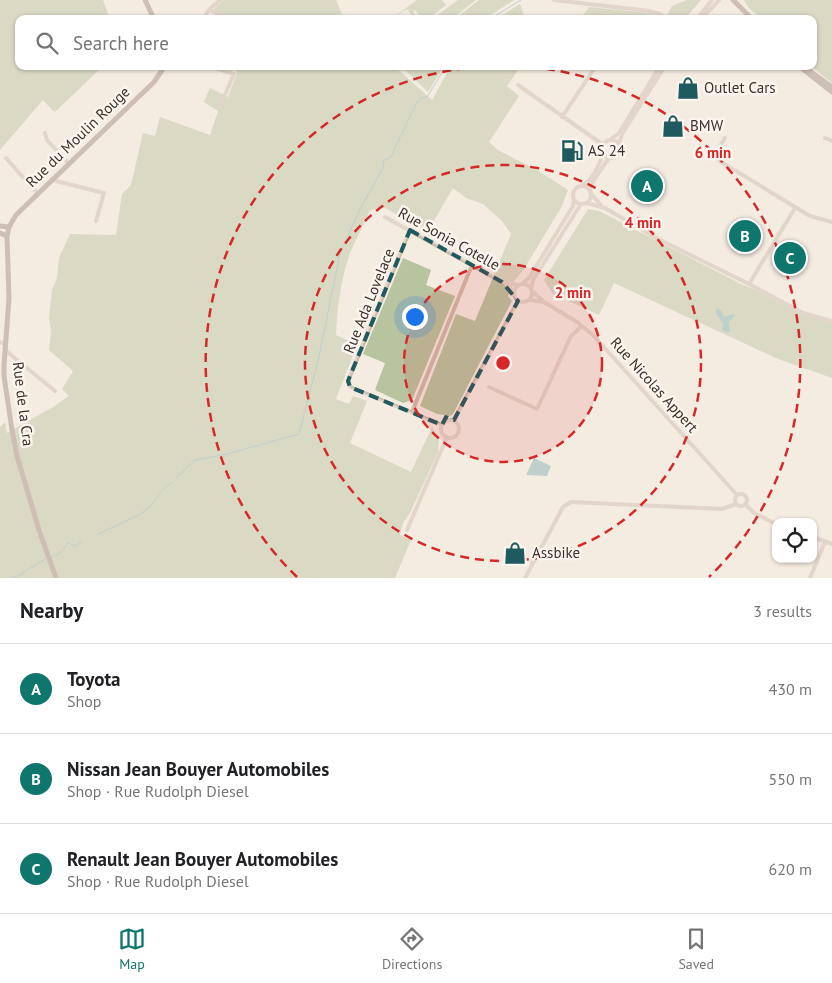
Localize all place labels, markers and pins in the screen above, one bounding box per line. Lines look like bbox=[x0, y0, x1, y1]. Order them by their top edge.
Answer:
shop icon: Outlet Cars bbox=[675, 75, 701, 101]
place label: Outlet Cars bbox=[704, 78, 776, 97]
shop icon: BMW bbox=[660, 113, 686, 139]
place label: BMW bbox=[690, 116, 724, 135]
fuel station icon: AS 24 bbox=[559, 138, 585, 164]
place label: AS 24 bbox=[588, 141, 625, 160]
pin: A bbox=[631, 167, 663, 205]
pin: B bbox=[729, 217, 761, 255]
pin: C bbox=[774, 239, 806, 277]
centre of rings bbox=[494, 354, 512, 372]
shop icon: Assbike bbox=[502, 540, 528, 566]
place label: Assbike bbox=[532, 543, 580, 562]

